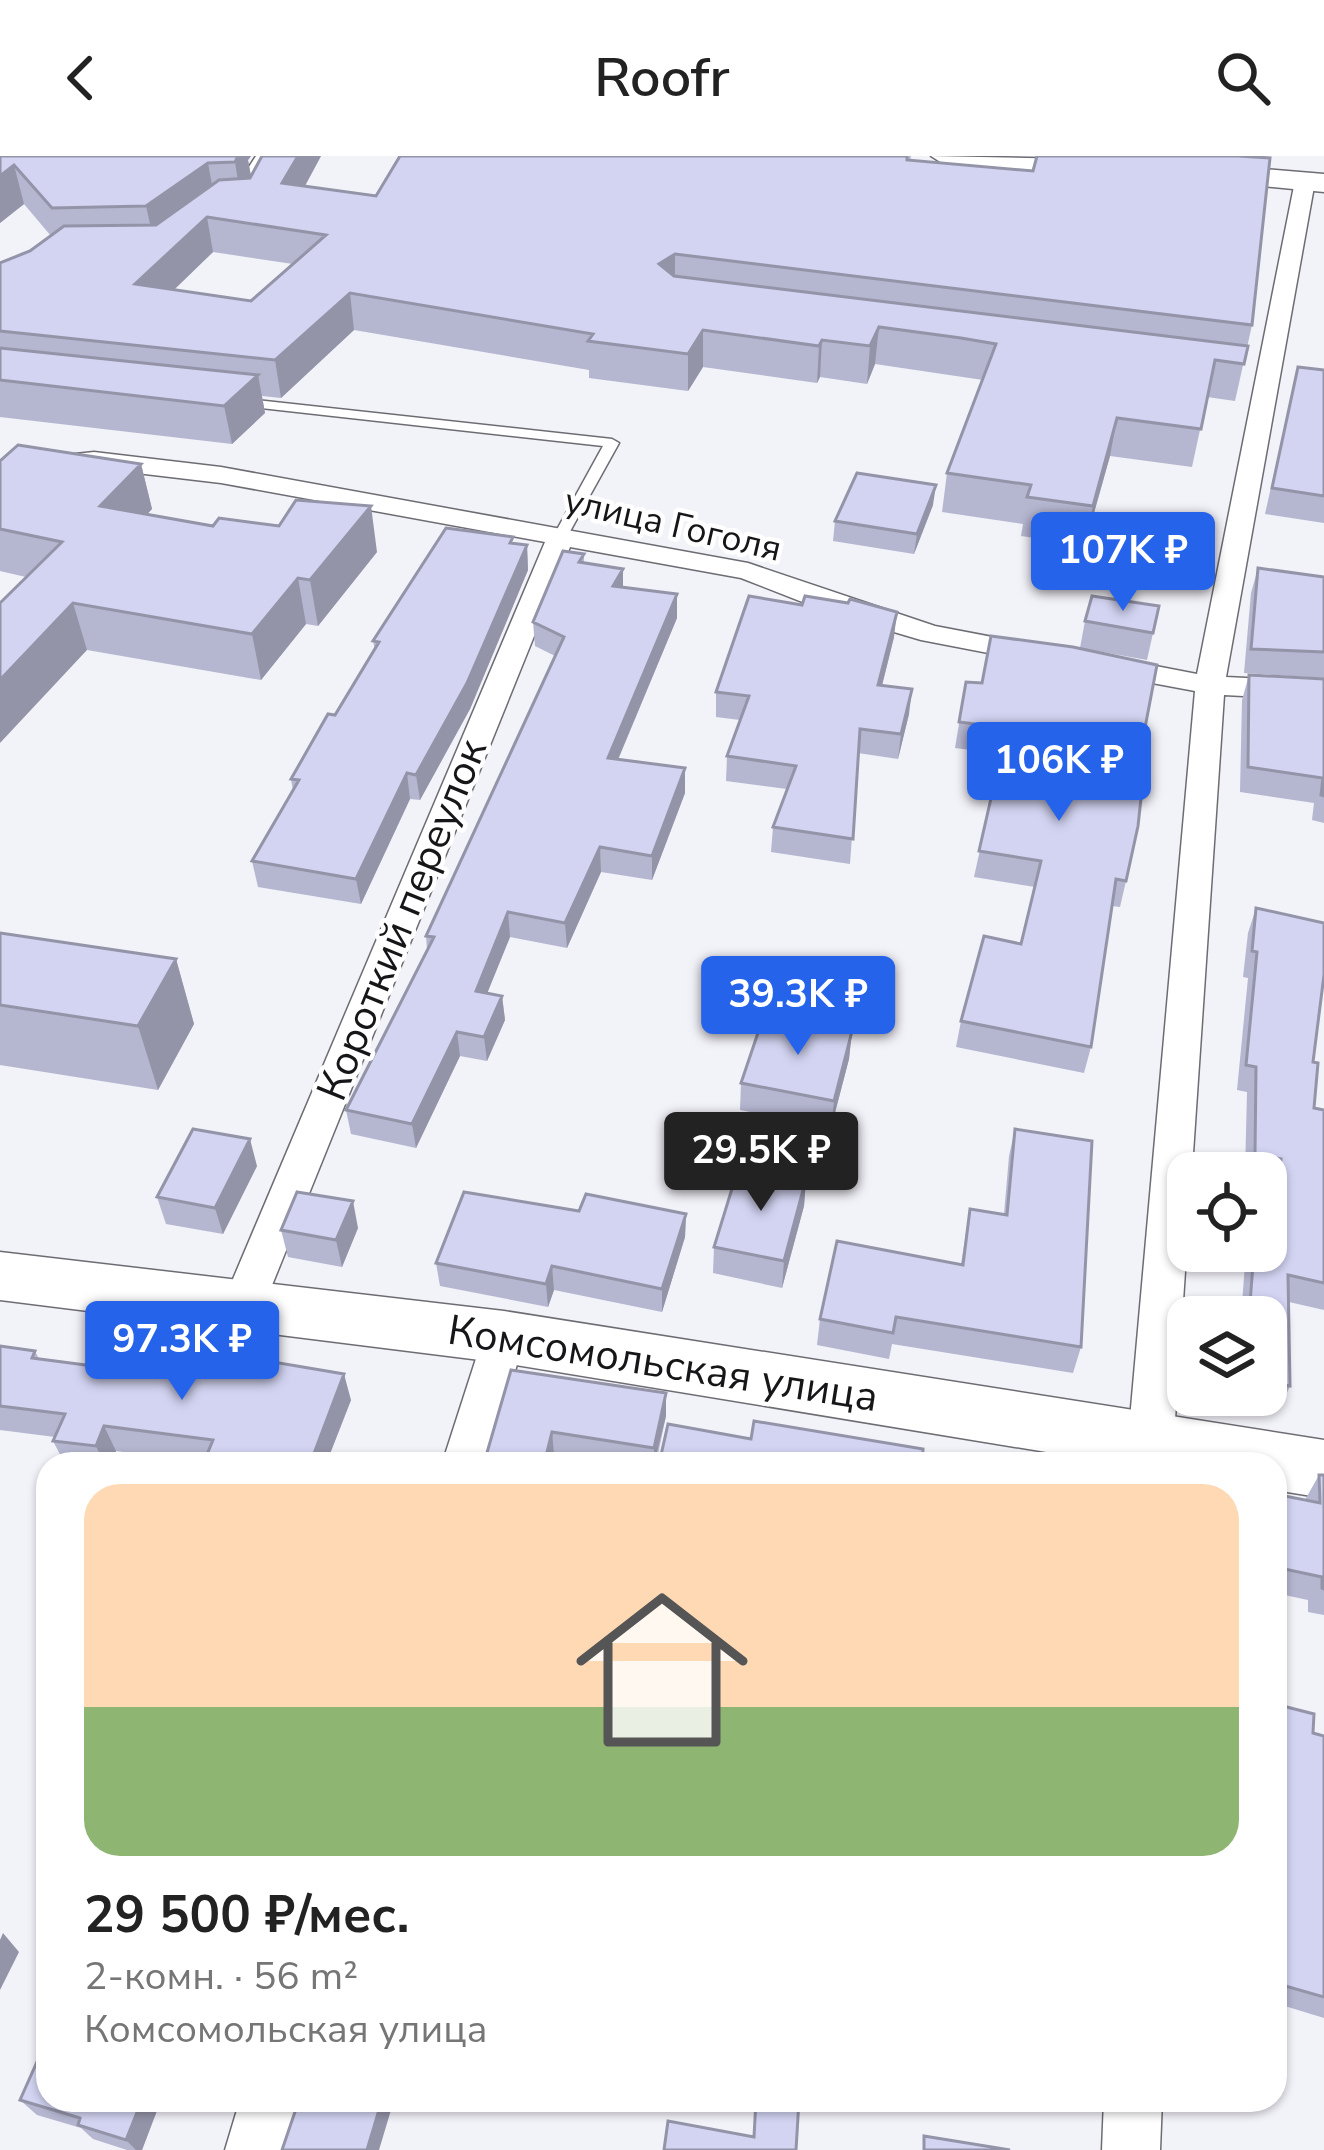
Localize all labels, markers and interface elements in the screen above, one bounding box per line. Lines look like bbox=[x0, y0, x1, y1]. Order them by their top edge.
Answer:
text: Roofr bbox=[594, 41, 730, 115]
icon: back bbox=[48, 45, 114, 111]
icon: search bbox=[1210, 45, 1276, 111]
street label: улица Гоголя bbox=[560, 476, 786, 574]
pin: 107K ₽ bbox=[1025, 512, 1221, 614]
text: 107K ₽ bbox=[1058, 524, 1188, 577]
pin: 106K ₽ bbox=[961, 722, 1157, 824]
street label: Короткий переулок bbox=[303, 730, 501, 1109]
text: 106K ₽ bbox=[994, 734, 1124, 787]
pin: 39.3K ₽ bbox=[687, 956, 909, 1058]
text: 39.3K ₽ bbox=[728, 968, 868, 1021]
pin: 29.5K ₽ bbox=[650, 1112, 872, 1214]
text: 29.5K ₽ bbox=[691, 1124, 831, 1177]
map controls bbox=[1167, 1152, 1287, 1416]
button: locate bbox=[1167, 1152, 1287, 1272]
button: layers bbox=[1167, 1296, 1287, 1416]
pin: 97.3K ₽ bbox=[71, 1301, 293, 1403]
street label: Комсомольская улица bbox=[444, 1302, 882, 1426]
text: 97.3K ₽ bbox=[112, 1313, 252, 1366]
icon: home bbox=[554, 1562, 770, 1778]
text: 29 500 ₽/мес. bbox=[84, 1880, 409, 1950]
text: 2-комн. · 56 m² bbox=[84, 1950, 358, 2003]
text: Комсомольская улица bbox=[84, 2003, 488, 2056]

